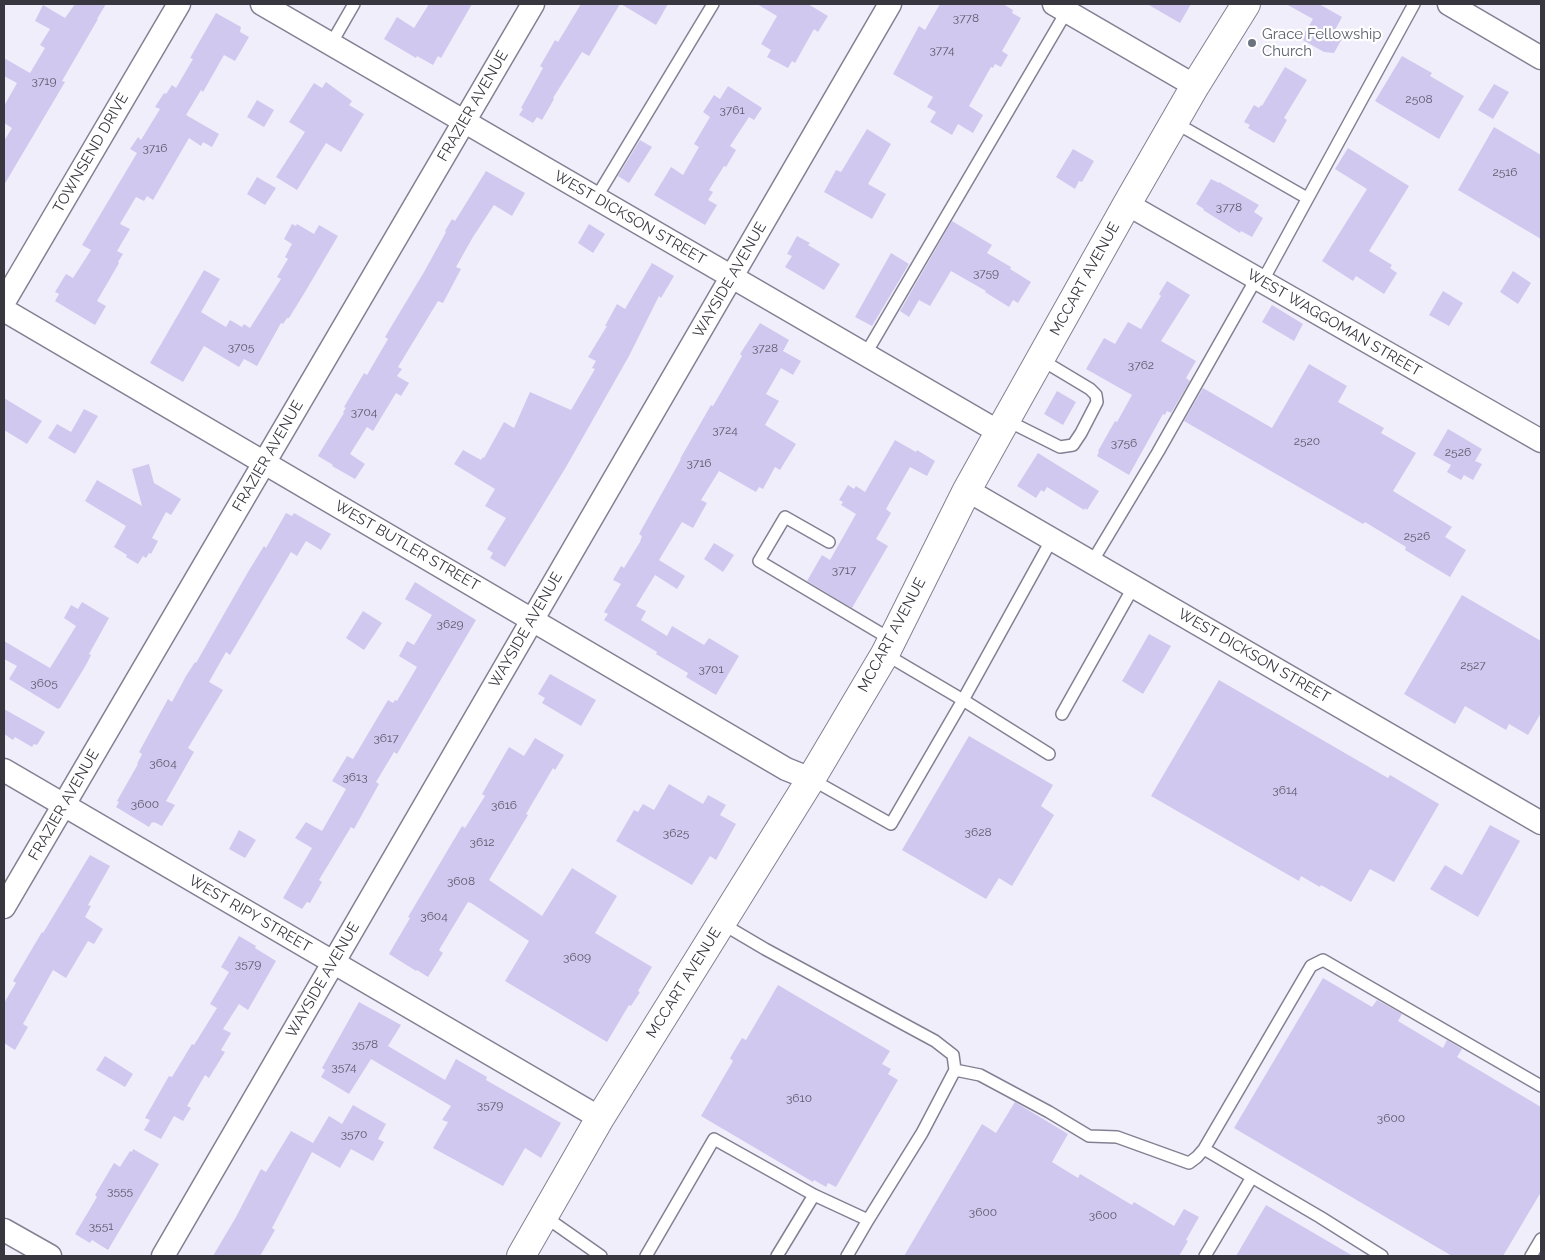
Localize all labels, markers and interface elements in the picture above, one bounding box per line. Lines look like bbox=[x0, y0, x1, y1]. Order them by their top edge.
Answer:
house number: 3778 bbox=[953, 11, 979, 25]
place label: Grace Fellowship Church bbox=[1262, 25, 1381, 60]
marker: Grace Fellowship Church bbox=[1246, 37, 1258, 49]
house number: 3774 bbox=[929, 43, 955, 57]
street label: FRAZIER AVENUE bbox=[434, 47, 512, 165]
house number: 3719 bbox=[32, 74, 56, 88]
street label: TOWNSEND DRIVE bbox=[49, 90, 133, 216]
house number: 2508 bbox=[1405, 92, 1433, 106]
house number: 3761 bbox=[719, 103, 745, 117]
house number: 3716 bbox=[142, 141, 168, 155]
house number: 2516 bbox=[1492, 165, 1518, 179]
street label: WEST DICKSON STREET bbox=[551, 167, 709, 269]
house number: 3778 bbox=[1216, 200, 1242, 214]
street label: WAYSIDE AVENUE bbox=[690, 219, 770, 341]
street label: MCCART AVENUE bbox=[1046, 219, 1124, 339]
house number: 3759 bbox=[973, 266, 999, 280]
street label: WEST WAGGOMAN STREET bbox=[1244, 266, 1424, 380]
house number: 3705 bbox=[228, 340, 254, 354]
house number: 3728 bbox=[752, 341, 778, 355]
house number: 3762 bbox=[1128, 358, 1154, 372]
street label: FRAZIER AVENUE bbox=[229, 397, 307, 515]
house number: 3704 bbox=[351, 405, 377, 419]
house number: 3724 bbox=[712, 423, 738, 437]
house number: 2520 bbox=[1294, 434, 1320, 448]
house number: 3756 bbox=[1111, 436, 1137, 450]
house number: 2526 bbox=[1445, 445, 1471, 459]
house number: 3716 bbox=[686, 456, 712, 470]
street label: WEST BUTLER STREET bbox=[331, 497, 483, 595]
house number: 2526 bbox=[1404, 529, 1430, 543]
house number: 3717 bbox=[832, 563, 856, 577]
street label: WAYSIDE AVENUE bbox=[486, 569, 566, 691]
street label: MCCART AVENUE bbox=[854, 575, 930, 695]
street label: WEST DICKSON STREET bbox=[1175, 605, 1333, 707]
house number: 3629 bbox=[437, 617, 463, 631]
house number: 2527 bbox=[1460, 658, 1486, 672]
house number: 3701 bbox=[698, 662, 724, 676]
house number: 3605 bbox=[30, 676, 58, 690]
house number: 3617 bbox=[373, 731, 399, 745]
street label: FRAZIER AVENUE bbox=[25, 746, 103, 864]
house number: 3604 bbox=[149, 756, 177, 770]
house number: 3613 bbox=[342, 770, 368, 784]
house number: 3614 bbox=[1272, 783, 1298, 797]
house number: 3600 bbox=[131, 797, 159, 811]
house number: 3616 bbox=[491, 798, 517, 812]
house number: 3628 bbox=[964, 825, 992, 839]
house number: 3625 bbox=[663, 826, 689, 840]
house number: 3612 bbox=[469, 835, 495, 849]
street label: WEST RIPY STREET bbox=[186, 872, 314, 956]
house number: 3608 bbox=[447, 874, 475, 888]
house number: 3604 bbox=[420, 909, 448, 923]
street label: WAYSIDE AVENUE bbox=[283, 919, 363, 1041]
street label: MCCART AVENUE bbox=[643, 924, 725, 1042]
house number: 3609 bbox=[563, 950, 591, 964]
house number: 3579 bbox=[235, 957, 261, 971]
house number: 3578 bbox=[352, 1037, 378, 1051]
house number: 3574 bbox=[331, 1060, 357, 1074]
house number: 3610 bbox=[786, 1091, 812, 1105]
house number: 3579 bbox=[477, 1098, 503, 1112]
house number: 3600 bbox=[1377, 1111, 1405, 1125]
house number: 3570 bbox=[341, 1127, 367, 1141]
house number: 3555 bbox=[107, 1184, 133, 1198]
house number: 3600 bbox=[969, 1205, 997, 1219]
house number: 3600 bbox=[1089, 1208, 1117, 1222]
house number: 3551 bbox=[89, 1219, 113, 1233]

